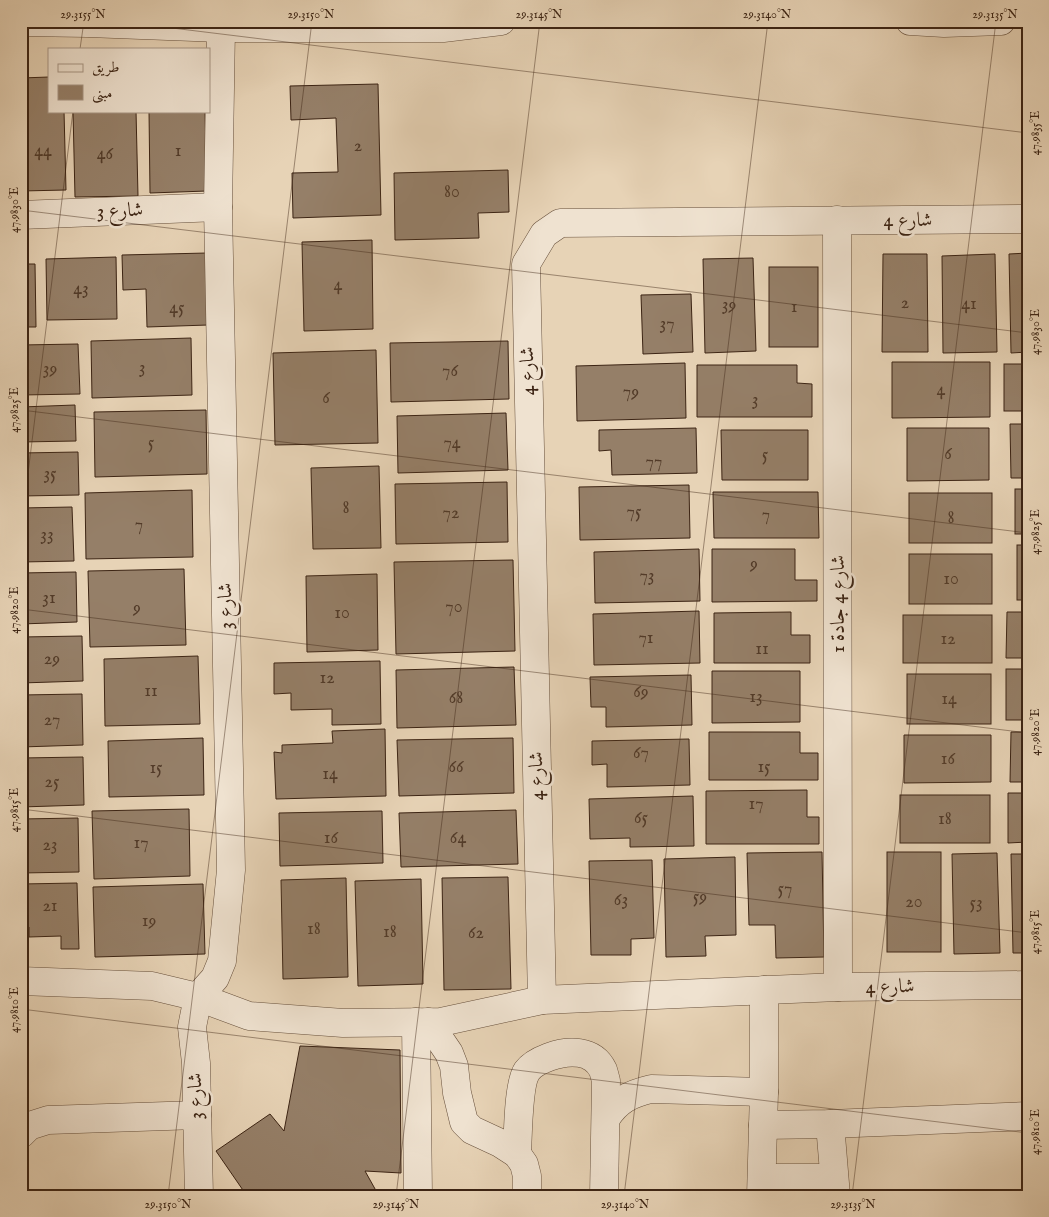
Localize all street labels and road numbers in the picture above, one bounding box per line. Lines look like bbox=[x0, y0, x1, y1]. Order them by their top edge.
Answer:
street label: شارع 3 bbox=[96, 198, 144, 228]
street label: شارع 4 bbox=[884, 208, 932, 237]
street label: شارع 4 bbox=[515, 346, 545, 396]
street label: شارع 4 جادة 1 bbox=[826, 555, 855, 653]
street label: شارع 3 bbox=[213, 582, 243, 630]
street label: شارع 4 bbox=[524, 751, 554, 801]
street label: شارع 4 bbox=[865, 974, 915, 1004]
street label: شارع 3 bbox=[183, 1072, 213, 1120]

